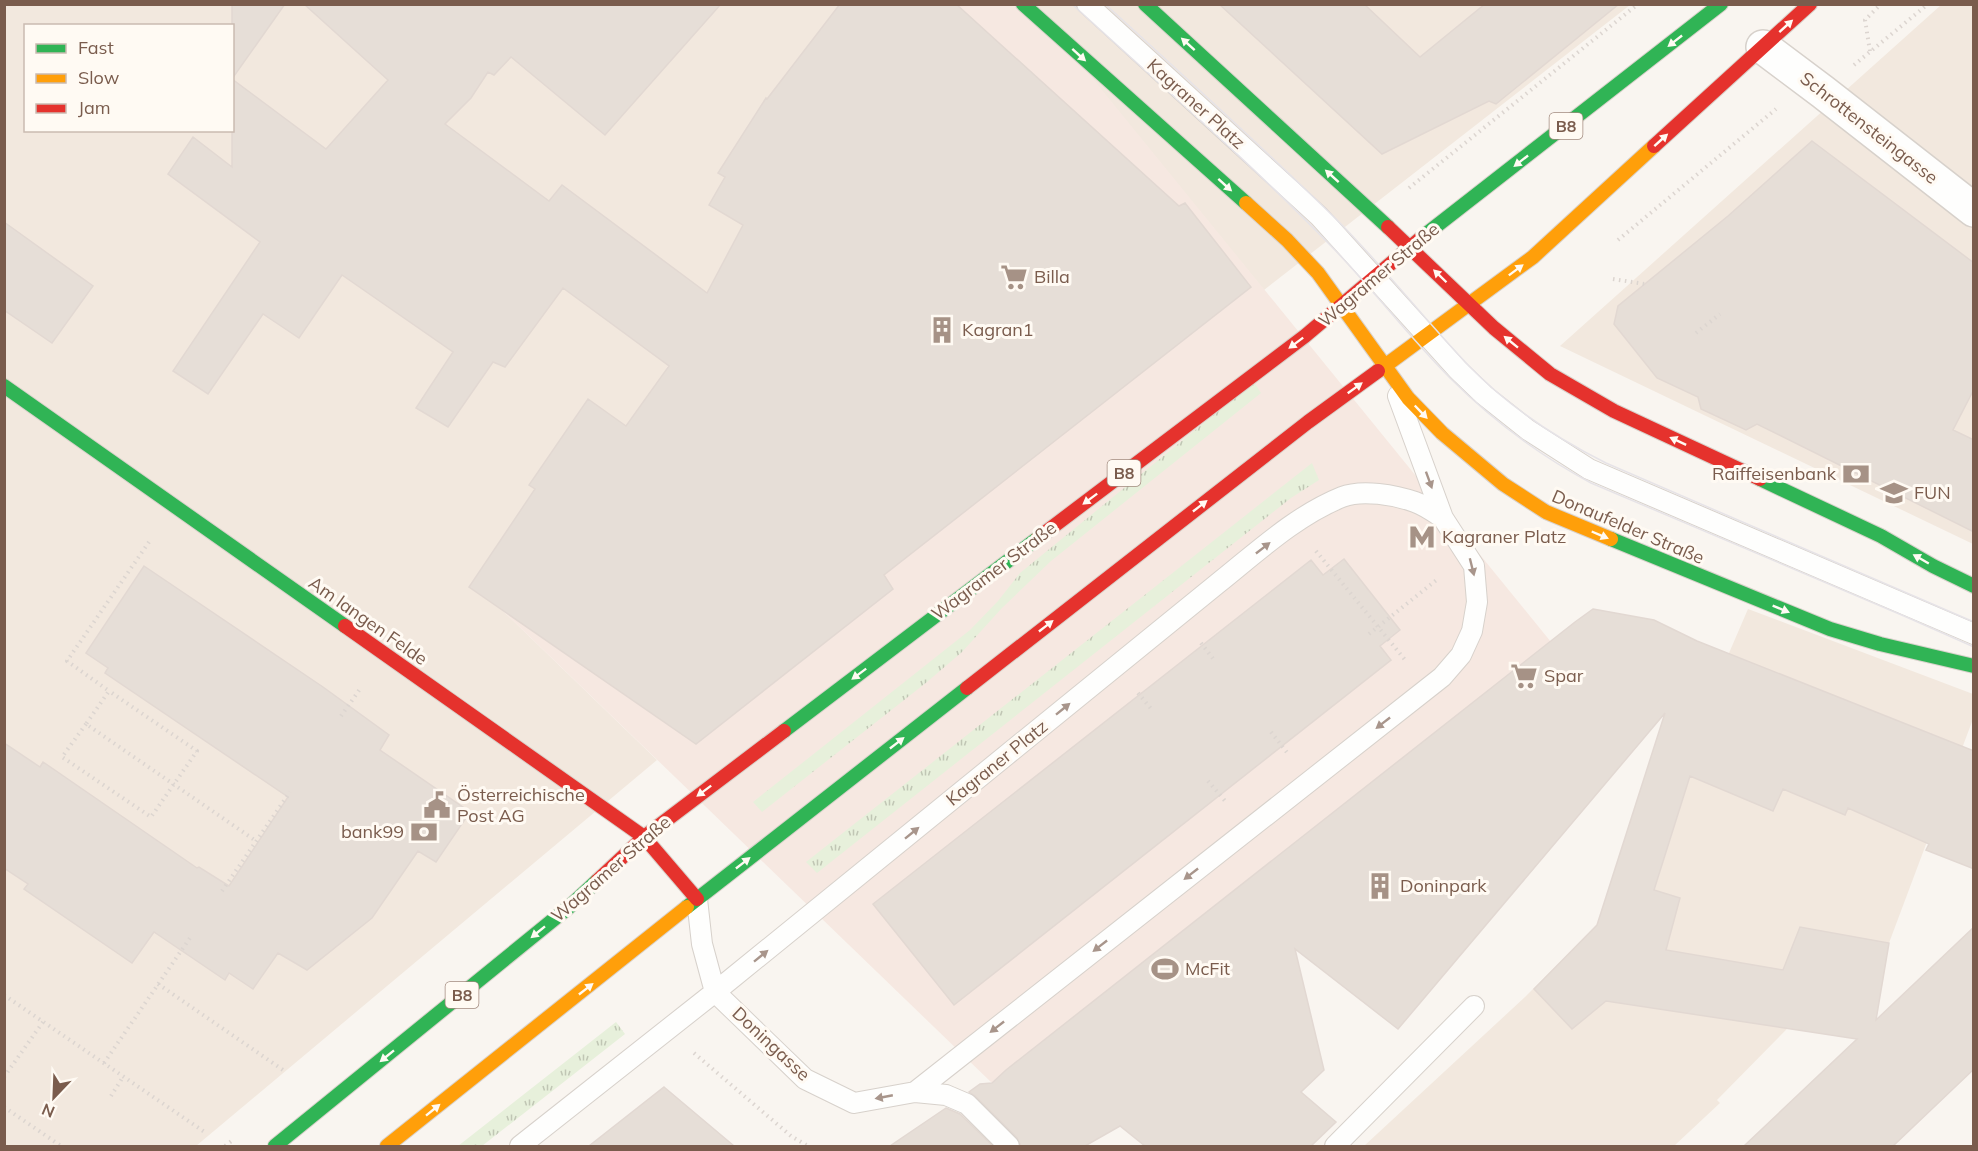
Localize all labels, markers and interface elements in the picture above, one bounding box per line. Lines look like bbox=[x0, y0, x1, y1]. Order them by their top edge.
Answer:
one-way arrow bbox=[1779, 19, 1794, 33]
legend bbox=[24, 24, 234, 132]
one-way arrow bbox=[1667, 34, 1683, 47]
text: Fast bbox=[78, 36, 114, 59]
one-way arrow bbox=[1181, 38, 1196, 51]
one-way arrow bbox=[1071, 48, 1086, 61]
street label: Kagraner Platz bbox=[1142, 53, 1250, 154]
text: Slow bbox=[78, 66, 120, 89]
street label: Schrottensteingasse bbox=[1796, 67, 1943, 189]
text: Jam bbox=[78, 96, 111, 119]
road number: B8 bbox=[1550, 113, 1582, 139]
one-way arrow bbox=[1654, 133, 1669, 147]
one-way arrow bbox=[1514, 154, 1529, 166]
one-way arrow bbox=[1325, 169, 1339, 183]
one-way arrow bbox=[1217, 178, 1232, 192]
street label: Wagramer Straße bbox=[1314, 217, 1444, 332]
supermarket icon: Billa bbox=[999, 262, 1029, 292]
one-way arrow bbox=[1508, 264, 1524, 276]
place label: Billa bbox=[1034, 265, 1070, 288]
one-way arrow bbox=[1432, 269, 1447, 283]
building icon: Kagran1 bbox=[927, 315, 957, 345]
place label: Kagran1 bbox=[962, 318, 1034, 341]
one-way arrow bbox=[1503, 336, 1518, 349]
one-way arrow bbox=[1288, 337, 1304, 349]
one-way arrow bbox=[1347, 382, 1363, 394]
one-way arrow bbox=[1414, 404, 1428, 418]
one-way arrow bbox=[1669, 436, 1686, 445]
bank icon: Raiffeisenbank bbox=[1841, 459, 1871, 489]
road number: B8 bbox=[1108, 460, 1140, 486]
place label: Raiffeisenbank bbox=[1712, 462, 1837, 485]
one-way arrow bbox=[1424, 471, 1434, 489]
school or university icon: FUN bbox=[1879, 478, 1909, 508]
place label: FUN bbox=[1914, 481, 1951, 504]
street label: Donaufelder Straße bbox=[1549, 484, 1708, 569]
one-way arrow bbox=[1082, 493, 1098, 505]
one-way arrow bbox=[1192, 499, 1208, 512]
street label: Wagramer Straße bbox=[927, 516, 1061, 625]
metro station icon: Kagraner Platz bbox=[1407, 522, 1437, 552]
place label: Kagraner Platz bbox=[1442, 525, 1566, 548]
one-way arrow bbox=[1592, 530, 1610, 540]
one-way arrow bbox=[1255, 542, 1271, 554]
one-way arrow bbox=[1913, 554, 1930, 564]
one-way arrow bbox=[1468, 558, 1478, 576]
street label: Am langen Felde bbox=[304, 571, 432, 670]
one-way arrow bbox=[1772, 605, 1790, 615]
one-way arrow bbox=[1039, 620, 1054, 632]
supermarket icon: Spar bbox=[1509, 661, 1539, 691]
place label: Spar bbox=[1544, 664, 1584, 687]
one-way arrow bbox=[852, 667, 867, 679]
one-way arrow bbox=[1055, 703, 1071, 716]
street label: Kagraner Platz bbox=[941, 715, 1052, 811]
one-way arrow bbox=[1376, 717, 1391, 729]
one-way arrow bbox=[889, 736, 905, 749]
place label: Österreichische Post AG bbox=[457, 783, 585, 827]
one-way arrow bbox=[696, 785, 712, 798]
public building icon: Österreichische Post AG bbox=[422, 790, 452, 820]
street label: Wagramer Straße bbox=[546, 811, 675, 927]
bank icon: bank99 bbox=[409, 817, 439, 847]
place label: bank99 bbox=[341, 820, 404, 843]
one-way arrow bbox=[904, 826, 920, 839]
one-way arrow bbox=[736, 857, 751, 869]
one-way arrow bbox=[1183, 868, 1199, 881]
building icon: Doninpark bbox=[1365, 871, 1395, 901]
place label: Doninpark bbox=[1400, 874, 1487, 897]
one-way arrow bbox=[530, 926, 546, 939]
one-way arrow bbox=[1092, 940, 1108, 953]
one-way arrow bbox=[753, 949, 769, 962]
sports icon: McFit bbox=[1150, 954, 1180, 984]
place label: McFit bbox=[1185, 957, 1230, 980]
road number: B8 bbox=[446, 982, 478, 1008]
one-way arrow bbox=[578, 983, 593, 995]
street label: Doningasse bbox=[728, 1002, 815, 1086]
one-way arrow bbox=[989, 1021, 1005, 1034]
one-way arrow bbox=[379, 1049, 394, 1061]
north arrow bbox=[24, 1067, 84, 1127]
one-way arrow bbox=[874, 1093, 893, 1102]
text: N bbox=[39, 1099, 58, 1122]
one-way arrow bbox=[425, 1104, 440, 1117]

